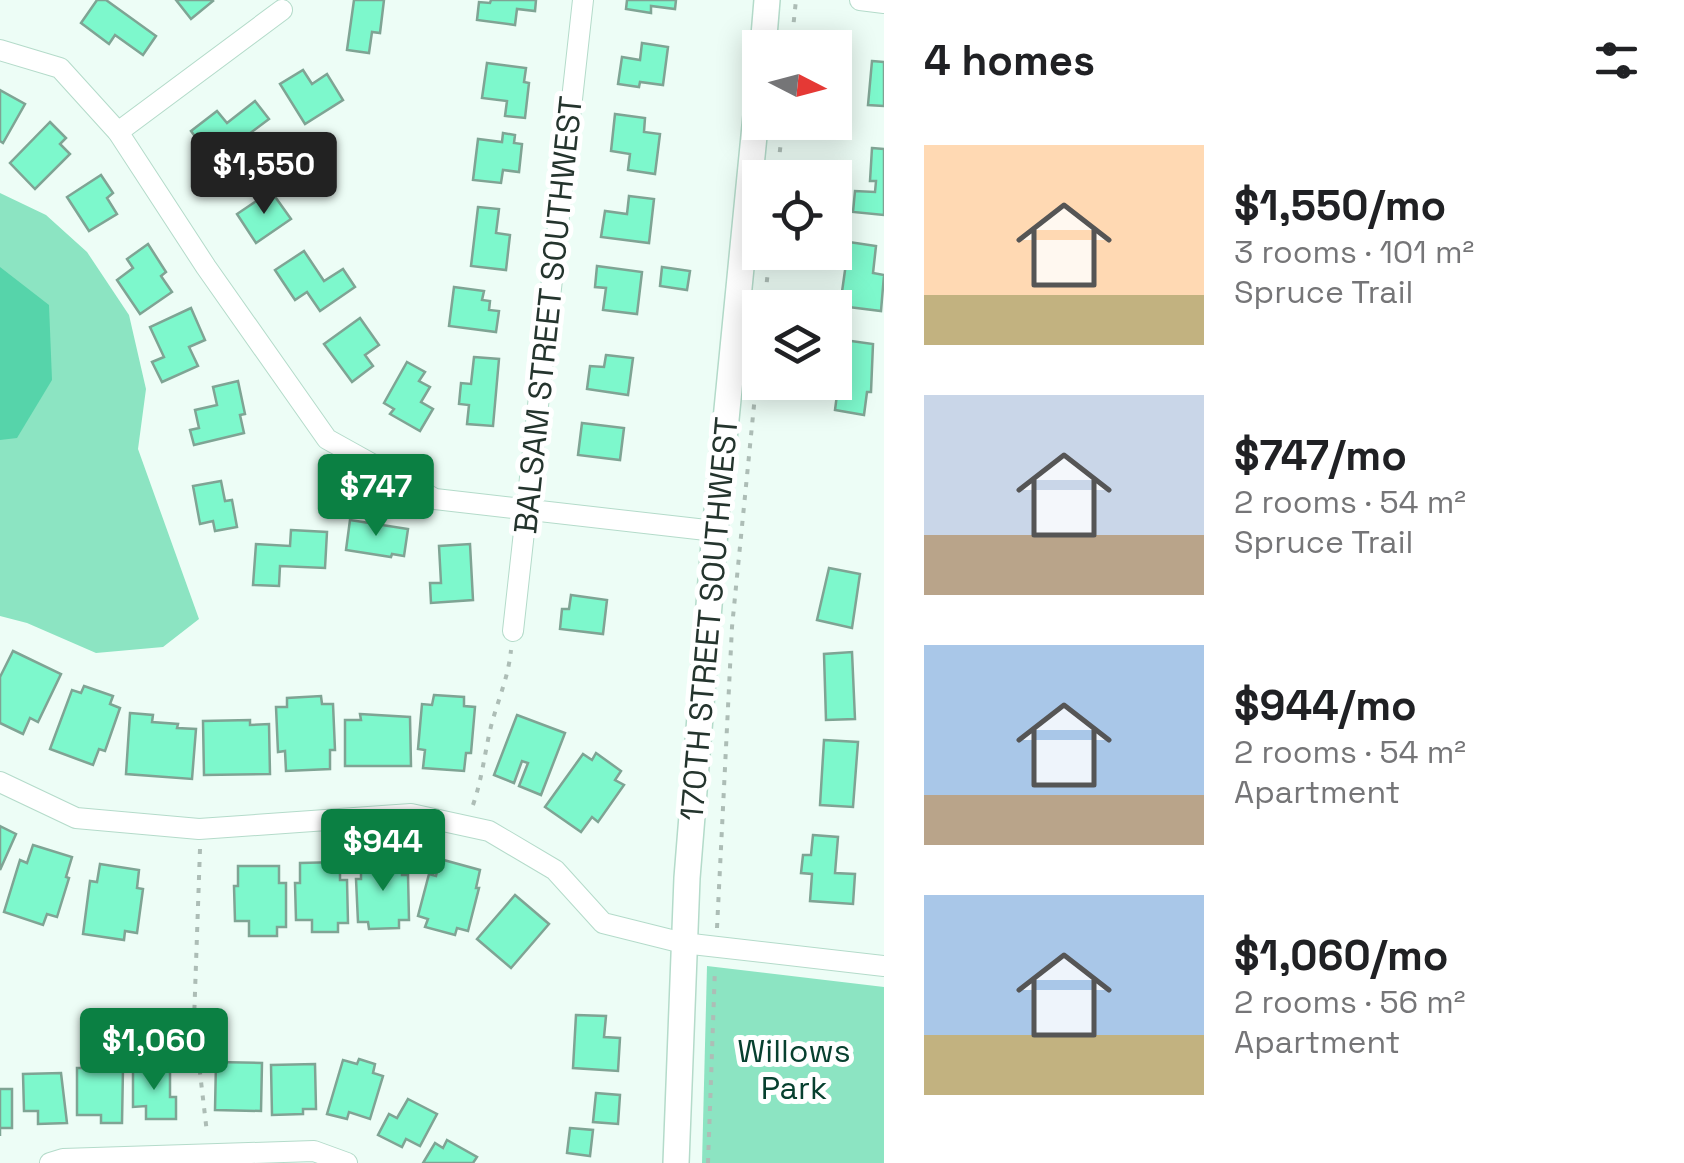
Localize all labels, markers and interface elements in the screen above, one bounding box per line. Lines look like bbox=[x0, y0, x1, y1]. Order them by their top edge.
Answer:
north arrow bbox=[742, 30, 852, 140]
map controls bbox=[742, 30, 852, 400]
icon: filters bbox=[1589, 33, 1644, 88]
text: 4 homes bbox=[924, 34, 1095, 87]
street label: BALSAM STREET SOUTHWEST bbox=[505, 94, 591, 536]
pin: $1,550 bbox=[183, 132, 345, 217]
text: $1,550 bbox=[213, 144, 315, 184]
button: locate bbox=[742, 160, 852, 270]
text: $1,550/mo bbox=[1234, 179, 1446, 232]
icon: home bbox=[1004, 185, 1124, 305]
text: 3 rooms · 101 m² bbox=[1234, 232, 1474, 272]
text: Spruce Trail bbox=[1234, 272, 1413, 312]
button: layers bbox=[742, 290, 852, 400]
street label: 170TH STREET SOUTHWEST bbox=[671, 415, 747, 823]
text: $747/mo bbox=[1234, 429, 1407, 482]
icon: home bbox=[1004, 435, 1124, 555]
pin: $747 bbox=[317, 454, 435, 539]
text: $747 bbox=[340, 466, 412, 506]
text: 2 rooms · 54 m² bbox=[1234, 482, 1466, 522]
text: Spruce Trail bbox=[1234, 522, 1413, 562]
text: $944/mo bbox=[1234, 679, 1417, 732]
icon: home bbox=[1004, 685, 1124, 805]
text: 2 rooms · 54 m² bbox=[1234, 732, 1466, 772]
text: Apartment bbox=[1234, 772, 1400, 812]
pin: $944 bbox=[324, 809, 442, 894]
text: $944 bbox=[343, 821, 423, 861]
text: $1,060/mo bbox=[1234, 929, 1449, 982]
icon: home bbox=[1004, 935, 1124, 1055]
text: 2 rooms · 56 m² bbox=[1234, 982, 1466, 1022]
pin: $1,060 bbox=[73, 1008, 235, 1093]
text: $1,060 bbox=[102, 1020, 206, 1060]
text: Apartment bbox=[1234, 1022, 1400, 1062]
park label: Willows Park bbox=[737, 1031, 851, 1108]

